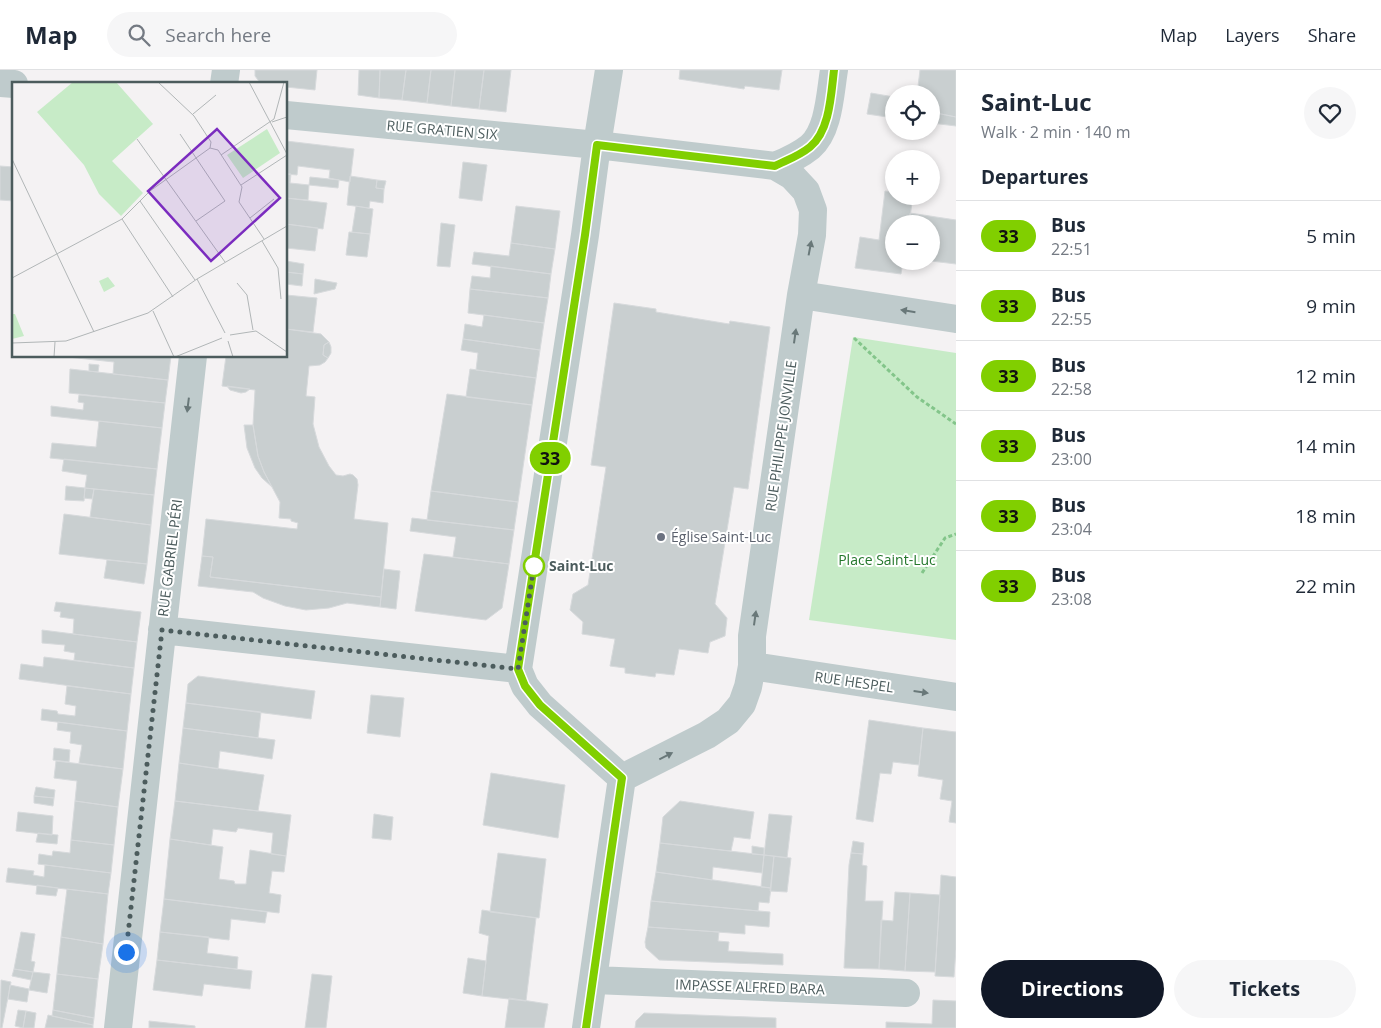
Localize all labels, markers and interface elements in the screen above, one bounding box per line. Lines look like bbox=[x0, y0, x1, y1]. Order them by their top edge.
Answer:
search box bbox=[107, 12, 457, 57]
text: Map bbox=[25, 18, 77, 51]
icon: search bbox=[125, 21, 153, 49]
text: Search here bbox=[165, 22, 271, 48]
text: Map bbox=[1160, 23, 1197, 47]
text: Layers bbox=[1225, 23, 1280, 47]
text: Share bbox=[1308, 23, 1356, 47]
inset map bbox=[12, 82, 288, 358]
map controls bbox=[885, 85, 940, 270]
button: locate bbox=[885, 85, 940, 140]
text: Saint-Luc bbox=[981, 85, 1092, 118]
button: heart bbox=[1304, 87, 1356, 139]
street label: RUE GRATIEN SIX bbox=[386, 115, 499, 144]
text: Walk · 2 min · 140 m bbox=[981, 121, 1131, 143]
button: + bbox=[885, 150, 940, 205]
text: Departures bbox=[981, 164, 1088, 190]
text: Bus bbox=[1051, 212, 1086, 238]
button: − bbox=[885, 215, 940, 270]
text: 5 min bbox=[1306, 223, 1356, 249]
text: 33 bbox=[998, 224, 1019, 248]
text: 22:51 bbox=[1051, 238, 1092, 260]
one-way arrow bbox=[806, 240, 814, 255]
text: Bus bbox=[1051, 282, 1086, 308]
text: 9 min bbox=[1306, 293, 1356, 319]
text: 33 bbox=[998, 294, 1019, 318]
one-way arrow bbox=[899, 307, 915, 315]
text: 22:55 bbox=[1051, 308, 1092, 330]
one-way arrow bbox=[791, 327, 799, 343]
text: Bus bbox=[1051, 352, 1086, 378]
street label: RUE PHILIPPE JONVILLE bbox=[761, 359, 801, 513]
text: 12 min bbox=[1295, 363, 1356, 389]
text: 33 bbox=[998, 364, 1019, 388]
text: 22:58 bbox=[1051, 378, 1092, 400]
one-way arrow bbox=[184, 397, 192, 413]
text: Bus bbox=[1051, 422, 1086, 448]
text: 14 min bbox=[1295, 433, 1356, 459]
text: 33 bbox=[998, 434, 1019, 458]
line badge: 33 bbox=[528, 442, 572, 474]
text: 33 bbox=[540, 446, 560, 470]
text: 23:00 bbox=[1051, 448, 1092, 470]
text: Bus bbox=[1051, 492, 1086, 518]
street label: RUE GABRIEL PÉRI bbox=[153, 498, 186, 618]
text: 18 min bbox=[1295, 503, 1356, 529]
text: 33 bbox=[998, 504, 1019, 528]
text: 23:04 bbox=[1051, 518, 1092, 540]
place label: Église Saint-Luc bbox=[671, 527, 772, 546]
marker: Église Saint-Luc bbox=[655, 531, 667, 543]
park label: Place Saint-Luc bbox=[838, 550, 936, 569]
marker: Saint-Luc bbox=[523, 555, 545, 577]
place label: Saint-Luc bbox=[549, 556, 614, 575]
text: Bus bbox=[1051, 562, 1086, 588]
text: 22 min bbox=[1295, 573, 1356, 599]
text: 33 bbox=[998, 574, 1019, 598]
text: 23:08 bbox=[1051, 588, 1092, 610]
one-way arrow bbox=[751, 609, 759, 625]
street label: RUE HESPEL bbox=[813, 667, 895, 696]
one-way arrow bbox=[914, 688, 930, 696]
one-way arrow bbox=[658, 752, 673, 760]
your location bbox=[114, 940, 139, 965]
button: Directions bbox=[981, 960, 1164, 1018]
button: Tickets bbox=[1174, 960, 1356, 1018]
street label: IMPASSE ALFRED BARA bbox=[675, 974, 825, 999]

